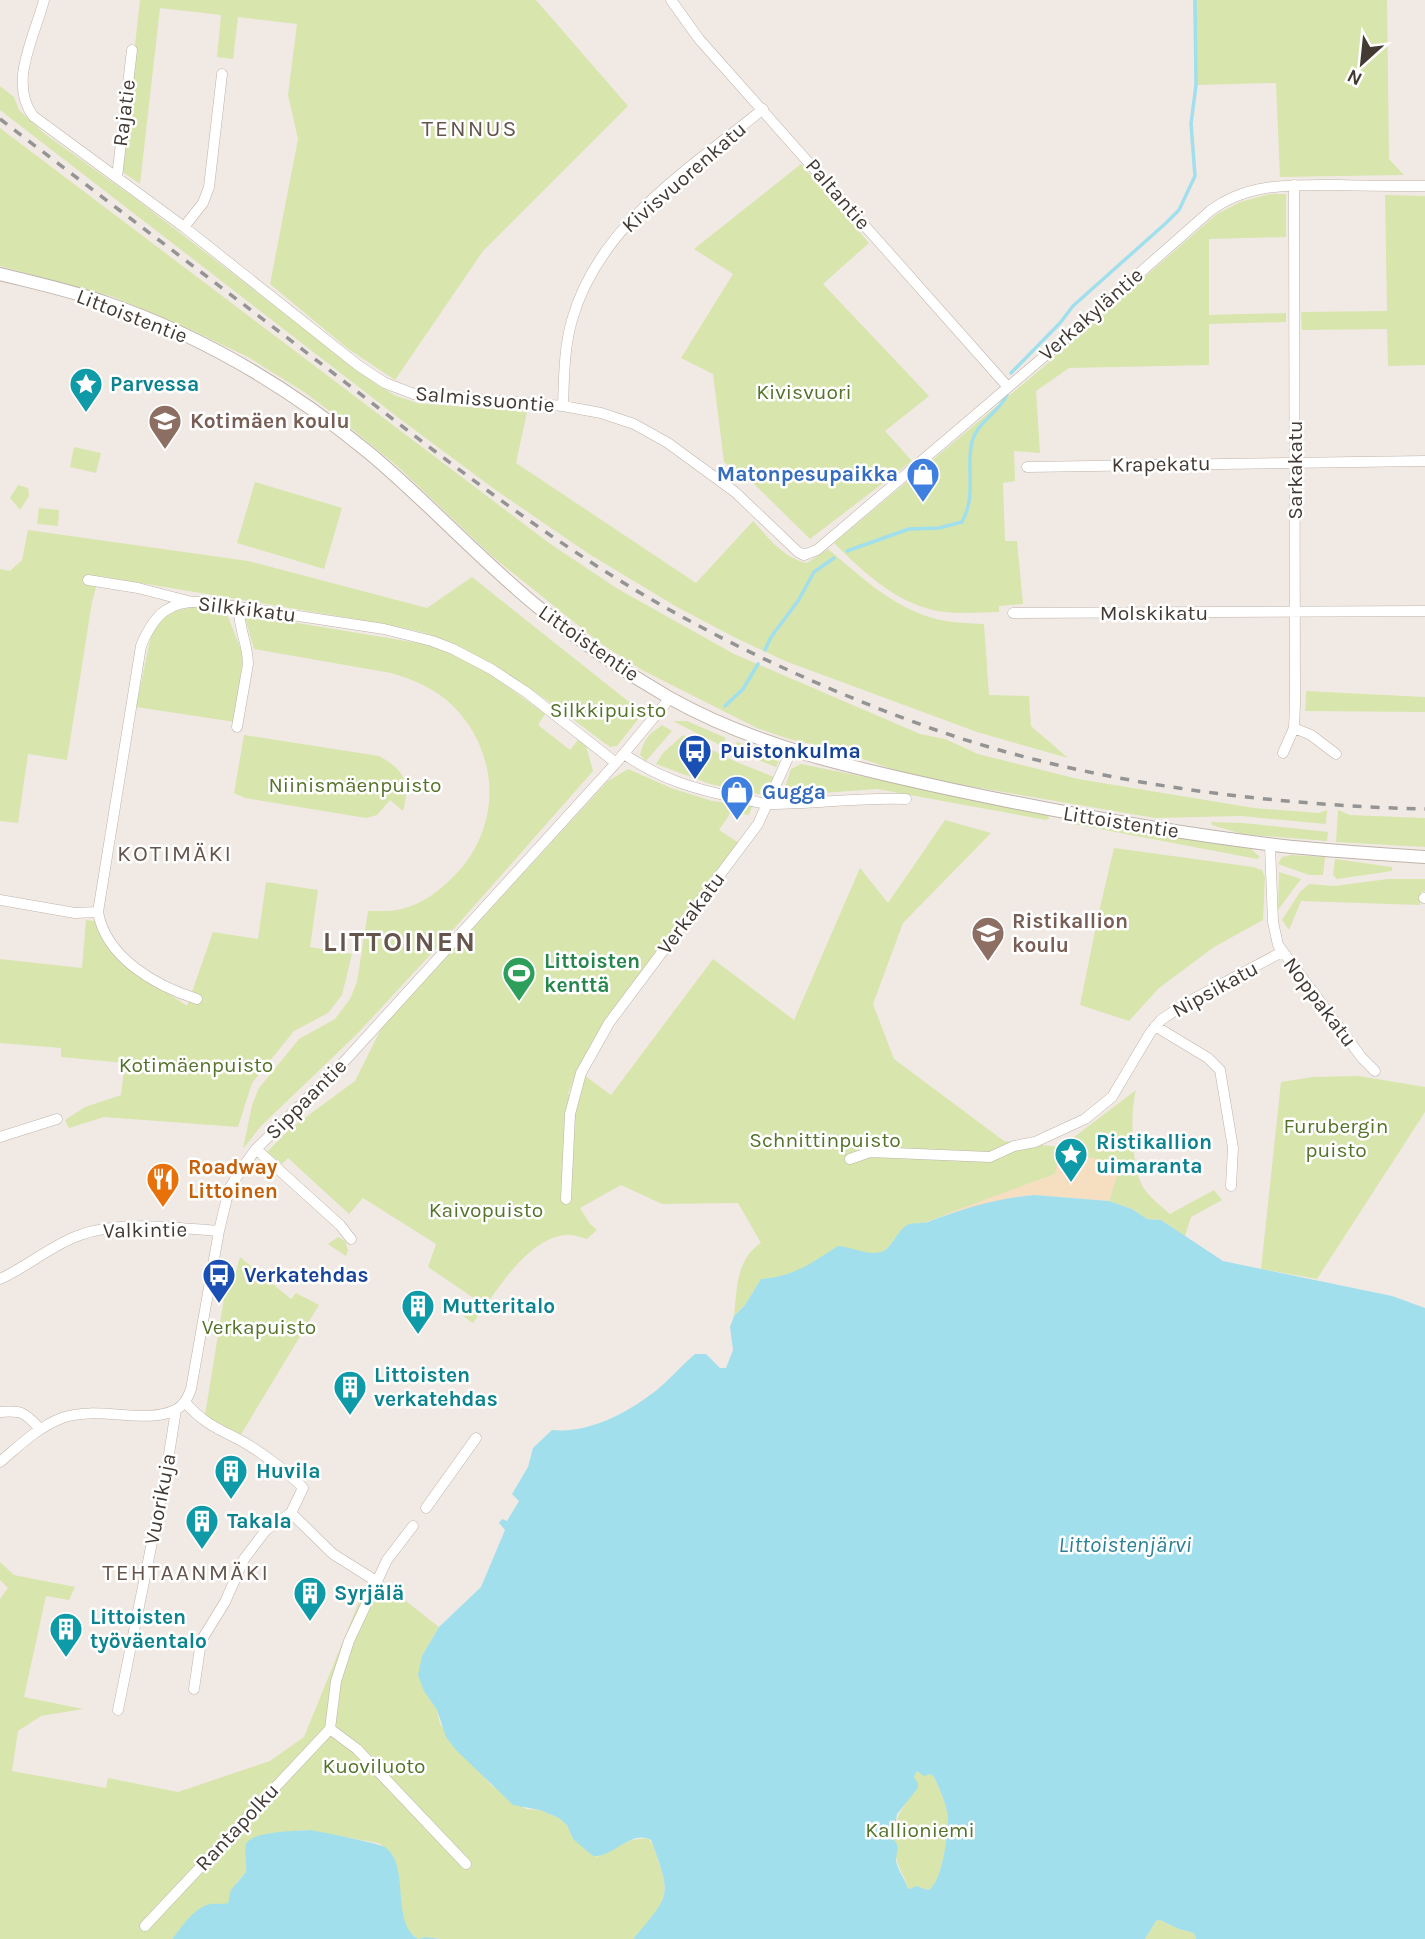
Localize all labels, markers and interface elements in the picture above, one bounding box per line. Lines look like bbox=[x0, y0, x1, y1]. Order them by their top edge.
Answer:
north arrow bbox=[1327, 28, 1397, 98]
text: N bbox=[1344, 64, 1366, 90]
street label: Rajatie bbox=[108, 78, 140, 148]
district label: TENNUS bbox=[422, 115, 518, 142]
street label: Kivisvuorenkatu bbox=[617, 117, 751, 237]
street label: Paltantie bbox=[801, 154, 875, 234]
street label: Verkakyläntie bbox=[1034, 263, 1148, 365]
street label: Littoistentie bbox=[73, 284, 191, 348]
place icon: Parvessa bbox=[67, 365, 105, 414]
place label: Parvessa bbox=[110, 372, 199, 396]
park label: Kivisvuori bbox=[756, 380, 852, 404]
street label: Salmissuontie bbox=[414, 381, 556, 417]
school or university icon: Kotimäen koulu bbox=[146, 402, 184, 451]
place label: Kotimäen koulu bbox=[190, 409, 350, 433]
street label: Sarkakatu bbox=[1283, 420, 1307, 520]
street label: Krapekatu bbox=[1111, 451, 1211, 477]
shop icon: Matonpesupaikka bbox=[904, 455, 942, 504]
place label: Matonpesupaikka bbox=[717, 462, 898, 486]
street label: Silkkikatu bbox=[197, 591, 297, 627]
street label: Littoistentie bbox=[534, 600, 644, 686]
street label: Molskikatu bbox=[1100, 601, 1208, 625]
park label: Silkkipuisto bbox=[550, 698, 666, 722]
bus stop icon: Puistonkulma bbox=[676, 732, 714, 781]
place label: Puistonkulma bbox=[720, 739, 861, 763]
park label: Niinismäenpuisto bbox=[268, 773, 442, 797]
shop icon: Gugga bbox=[718, 773, 756, 822]
place label: Gugga bbox=[762, 780, 826, 804]
street label: Littoistentie bbox=[1061, 801, 1181, 843]
district label: KOTIMÄKI bbox=[117, 840, 233, 867]
street label: Verkakatu bbox=[652, 867, 730, 959]
place label: Ristikallion koulu bbox=[1012, 909, 1128, 957]
school or university icon: Ristikallion koulu bbox=[969, 914, 1007, 963]
district label: LITTOINEN bbox=[323, 925, 477, 958]
place label: Littoisten kenttä bbox=[544, 949, 640, 997]
street label: Noppakatu bbox=[1279, 952, 1361, 1052]
sports icon: Littoisten kenttä bbox=[500, 954, 538, 1003]
street label: Nipsikatu bbox=[1168, 956, 1262, 1022]
park label: Kotimäenpuisto bbox=[119, 1053, 273, 1077]
street label: Sippaantie bbox=[261, 1054, 351, 1144]
park label: Furubergin puisto bbox=[1284, 1114, 1388, 1162]
park label: Schnittinpuisto bbox=[749, 1128, 901, 1152]
place label: Ristikallion uimaranta bbox=[1096, 1130, 1212, 1178]
place icon: Ristikallion uimaranta bbox=[1052, 1135, 1090, 1184]
place label: Roadway Littoinen bbox=[188, 1155, 278, 1203]
restaurant icon: Roadway Littoinen bbox=[144, 1160, 182, 1209]
park label: Kaivopuisto bbox=[429, 1198, 543, 1222]
street label: Valkintie bbox=[103, 1217, 187, 1243]
bus stop icon: Verkatehdas bbox=[200, 1256, 238, 1305]
place label: Verkatehdas bbox=[244, 1263, 369, 1287]
building icon: Mutteritalo bbox=[399, 1287, 437, 1336]
place label: Mutteritalo bbox=[442, 1294, 555, 1318]
park label: Verkapuisto bbox=[202, 1315, 316, 1339]
place label: Littoisten verkatehdas bbox=[374, 1363, 498, 1411]
building icon: Littoisten verkatehdas bbox=[331, 1368, 369, 1417]
street label: Vuorikuja bbox=[139, 1451, 181, 1547]
building icon: Huvila bbox=[212, 1452, 250, 1501]
place label: Huvila bbox=[256, 1459, 320, 1483]
building icon: Takala bbox=[183, 1502, 221, 1551]
place label: Takala bbox=[227, 1509, 292, 1533]
water label: Littoistenjärvi bbox=[1058, 1531, 1192, 1558]
district label: TEHTAANMÄKI bbox=[102, 1559, 270, 1586]
building icon: Syrjälä bbox=[291, 1574, 329, 1623]
place label: Syrjälä bbox=[334, 1581, 404, 1605]
place label: Littoisten työväentalo bbox=[90, 1605, 207, 1653]
building icon: Littoisten työväentalo bbox=[47, 1610, 85, 1659]
park label: Kuoviluoto bbox=[322, 1754, 426, 1778]
street label: Rantapolku bbox=[190, 1778, 284, 1876]
park label: Kallioniemi bbox=[865, 1818, 975, 1842]

